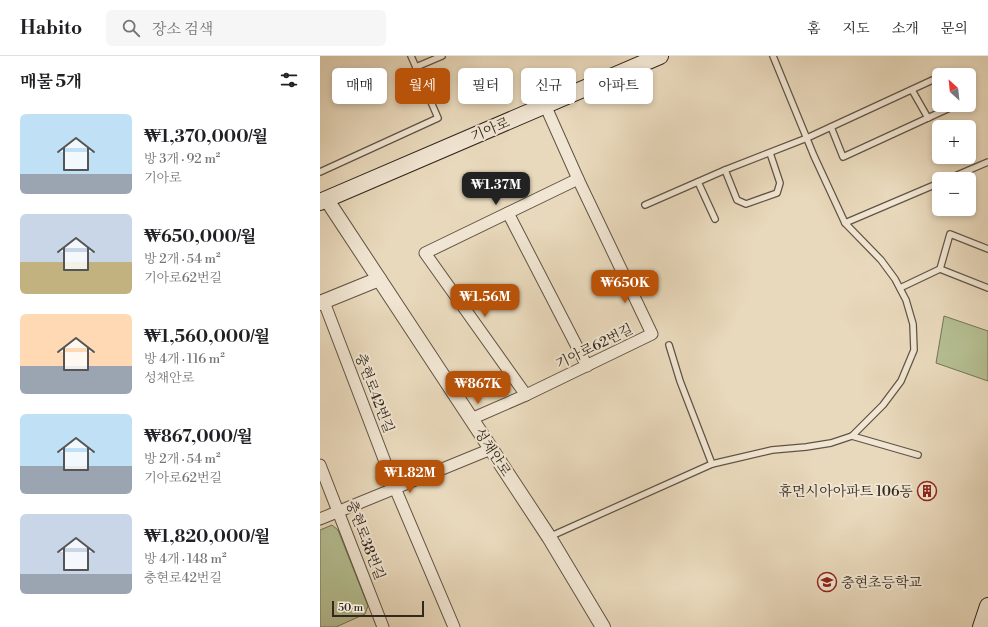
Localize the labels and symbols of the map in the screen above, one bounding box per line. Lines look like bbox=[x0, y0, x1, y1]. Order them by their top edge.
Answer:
north arrow bbox=[932, 68, 976, 112]
street label: 기아로 bbox=[468, 114, 513, 146]
pin: ₩1.37M bbox=[463, 172, 529, 206]
pin: ₩650K bbox=[597, 270, 653, 304]
pin: ₩1.56M bbox=[452, 284, 518, 318]
street label: 기아로62번길 bbox=[553, 320, 636, 373]
street label: 충현로42번길 bbox=[351, 351, 398, 436]
pin: ₩867K bbox=[450, 371, 506, 405]
street label: 성채안로 bbox=[470, 425, 515, 481]
pin: ₩1.82M bbox=[377, 460, 443, 494]
building icon: 휴먼시아아파트 106동 bbox=[916, 480, 938, 502]
place label: 휴먼시아아파트 106동 bbox=[779, 483, 913, 501]
street label: 충현로38번길 bbox=[342, 498, 389, 583]
school or university icon: 충현초등학교 bbox=[816, 571, 838, 593]
place label: 충현초등학교 bbox=[841, 574, 923, 592]
scale bar bbox=[332, 599, 424, 618]

